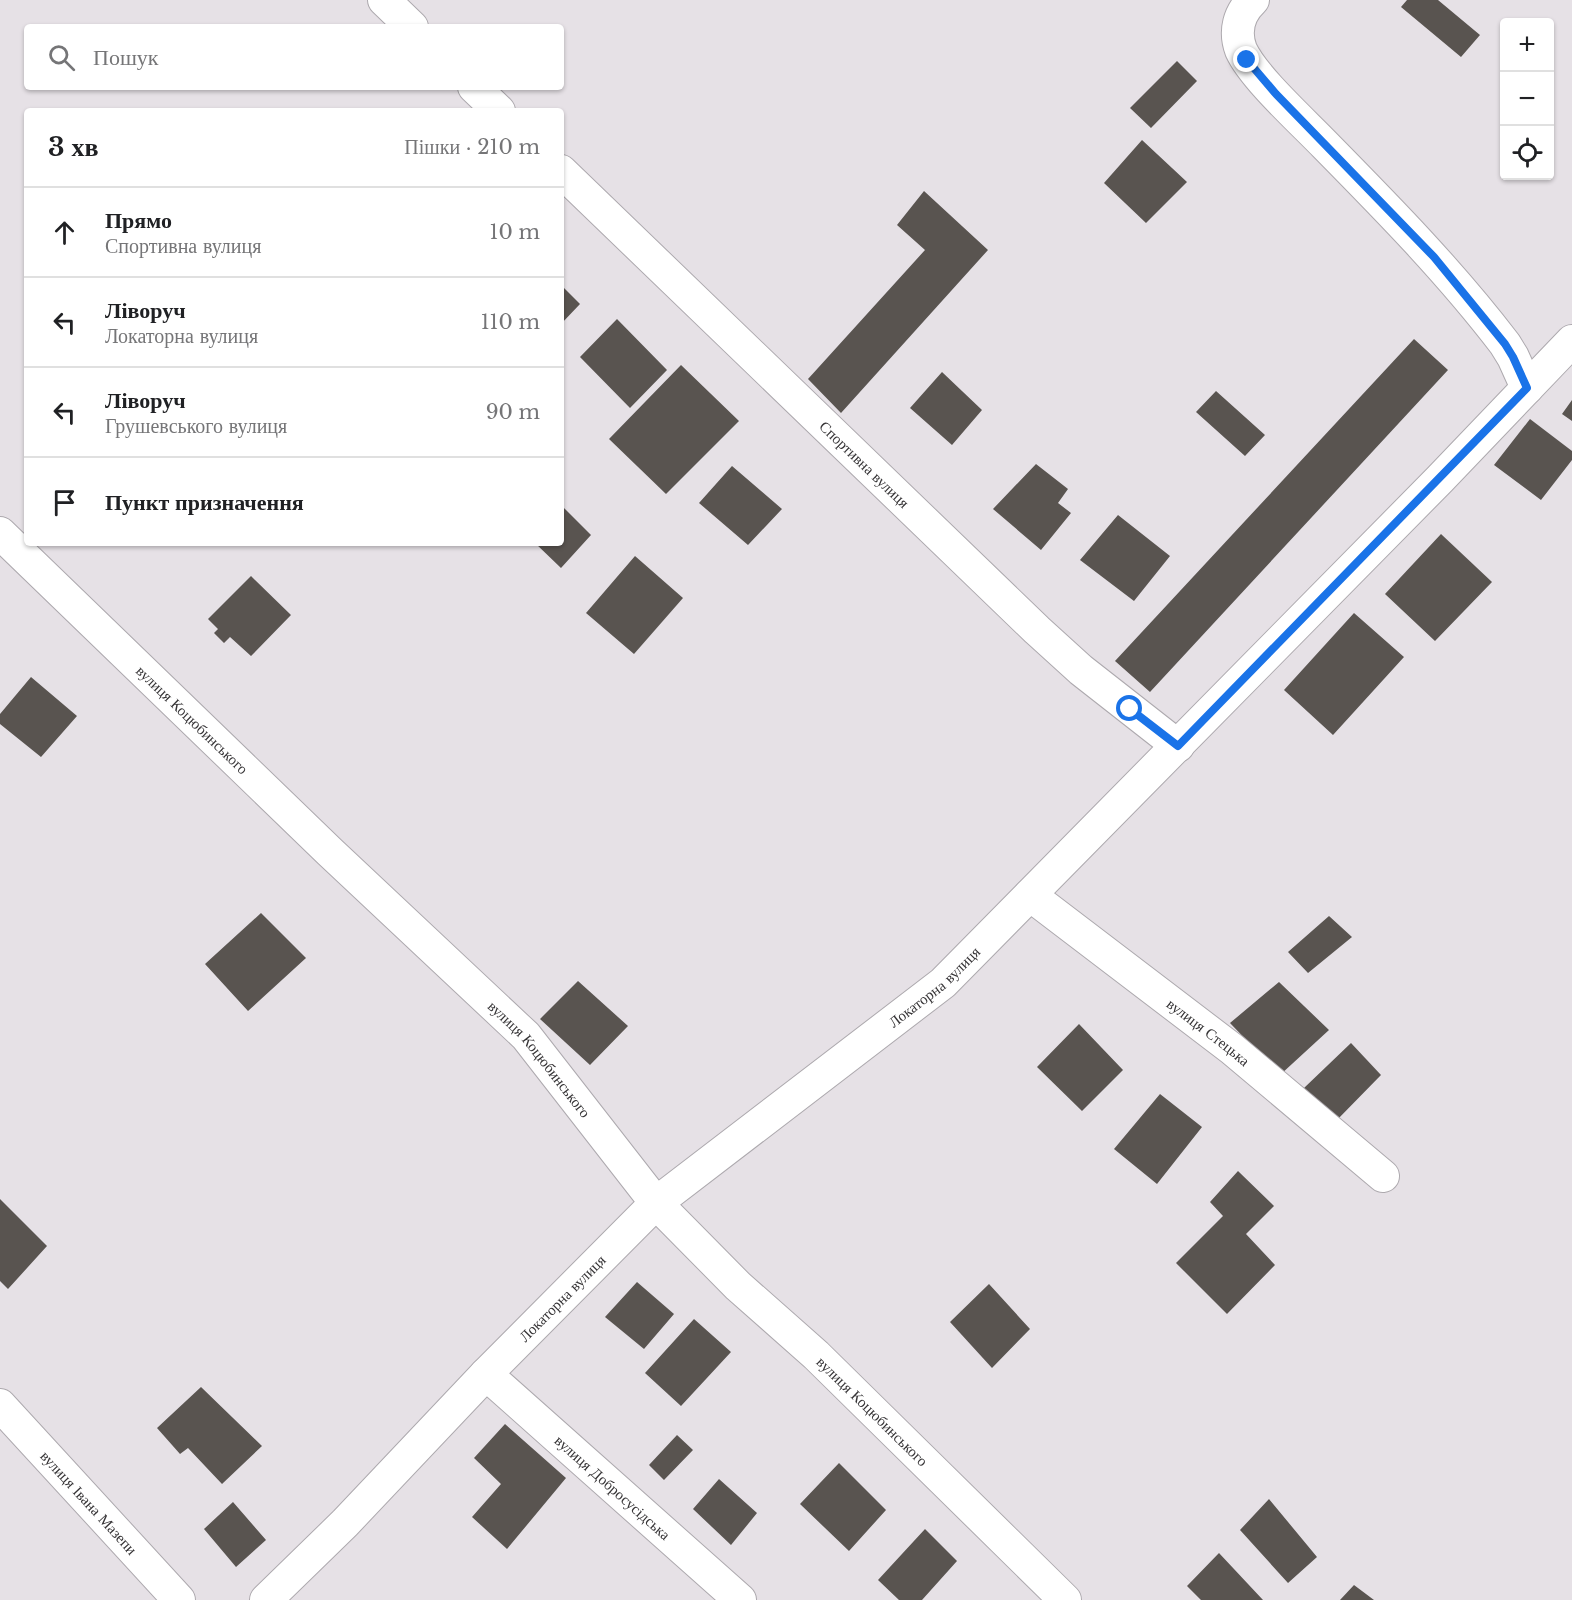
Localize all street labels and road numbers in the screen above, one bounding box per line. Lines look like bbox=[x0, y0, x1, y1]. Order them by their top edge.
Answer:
street label: Спортивна вулиця bbox=[816, 416, 914, 512]
street label: вулиця Коцюбинського bbox=[133, 661, 253, 778]
street label: Локаторна вулиця bbox=[884, 942, 984, 1031]
street label: вулиця Стецька bbox=[1163, 994, 1254, 1070]
street label: вулиця Коцюбинського bbox=[484, 996, 595, 1121]
street label: Локаторна вулиця bbox=[515, 1250, 609, 1345]
street label: вулиця Коцюбинського bbox=[813, 1352, 933, 1470]
street label: вулиця Добросусідська bbox=[551, 1430, 675, 1544]
street label: вулиця Івана Мазепи bbox=[37, 1446, 142, 1558]

